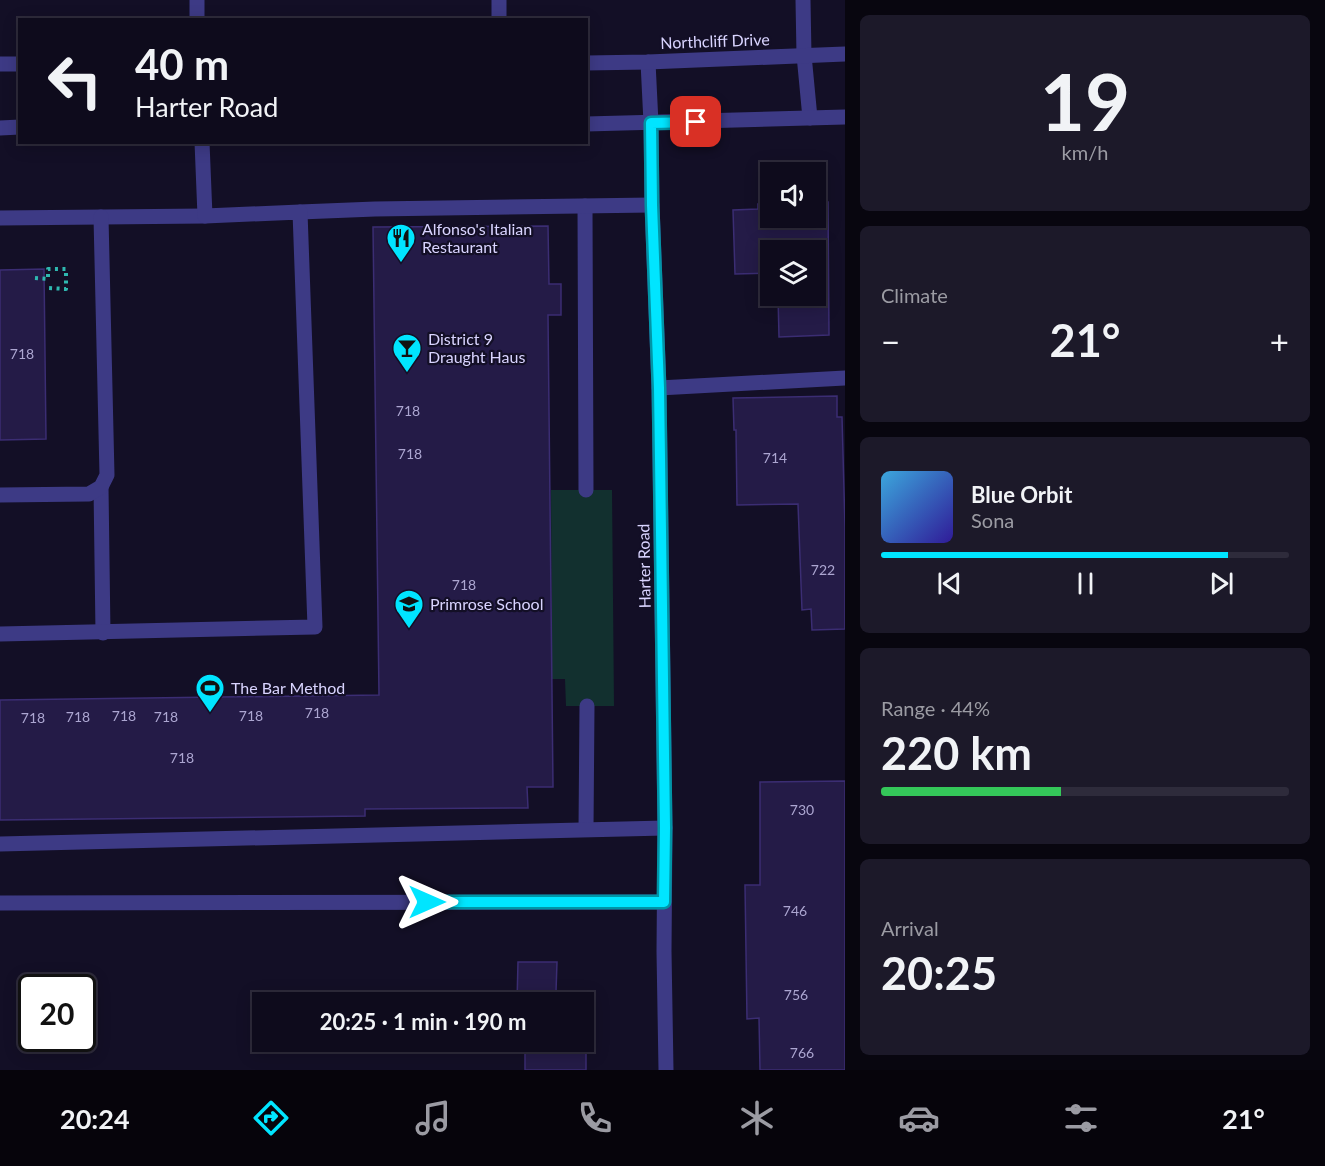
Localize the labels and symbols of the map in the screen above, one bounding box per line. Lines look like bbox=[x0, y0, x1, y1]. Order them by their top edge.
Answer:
street label: Northcliff Drive bbox=[660, 29, 770, 52]
pin bbox=[670, 96, 721, 147]
place label: Alfonso's Italian Restaurant bbox=[422, 219, 532, 256]
restaurant icon: Alfonso's Italian Restaurant bbox=[385, 222, 417, 264]
place label: District 9 Draught Haus bbox=[428, 329, 525, 366]
bar icon: District 9 Draught Haus bbox=[391, 332, 423, 374]
house number: 718 bbox=[10, 345, 34, 362]
house number: 718 bbox=[396, 402, 420, 419]
house number: 718 bbox=[398, 445, 422, 462]
house number: 714 bbox=[763, 449, 787, 466]
street label: Harter Road bbox=[633, 523, 654, 609]
house number: 722 bbox=[811, 561, 835, 578]
house number: 718 bbox=[452, 576, 476, 593]
school or university icon: Primrose School bbox=[393, 588, 425, 630]
place label: Primrose School bbox=[430, 594, 543, 613]
sports icon: The Bar Method bbox=[194, 672, 226, 714]
place label: The Bar Method bbox=[231, 678, 345, 697]
house number: 718 bbox=[305, 704, 329, 721]
house number: 718 bbox=[112, 707, 136, 724]
house number: 718 bbox=[239, 707, 263, 724]
house number: 718 bbox=[66, 708, 90, 725]
house number: 718 bbox=[154, 708, 178, 725]
house number: 718 bbox=[21, 709, 45, 726]
house number: 718 bbox=[170, 749, 194, 766]
house number: 730 bbox=[790, 801, 814, 818]
position arrow bbox=[395, 870, 459, 934]
house number: 746 bbox=[783, 902, 807, 919]
speed limit sign: 20 bbox=[18, 974, 96, 1052]
house number: 756 bbox=[784, 986, 808, 1003]
house number: 766 bbox=[790, 1044, 814, 1061]

